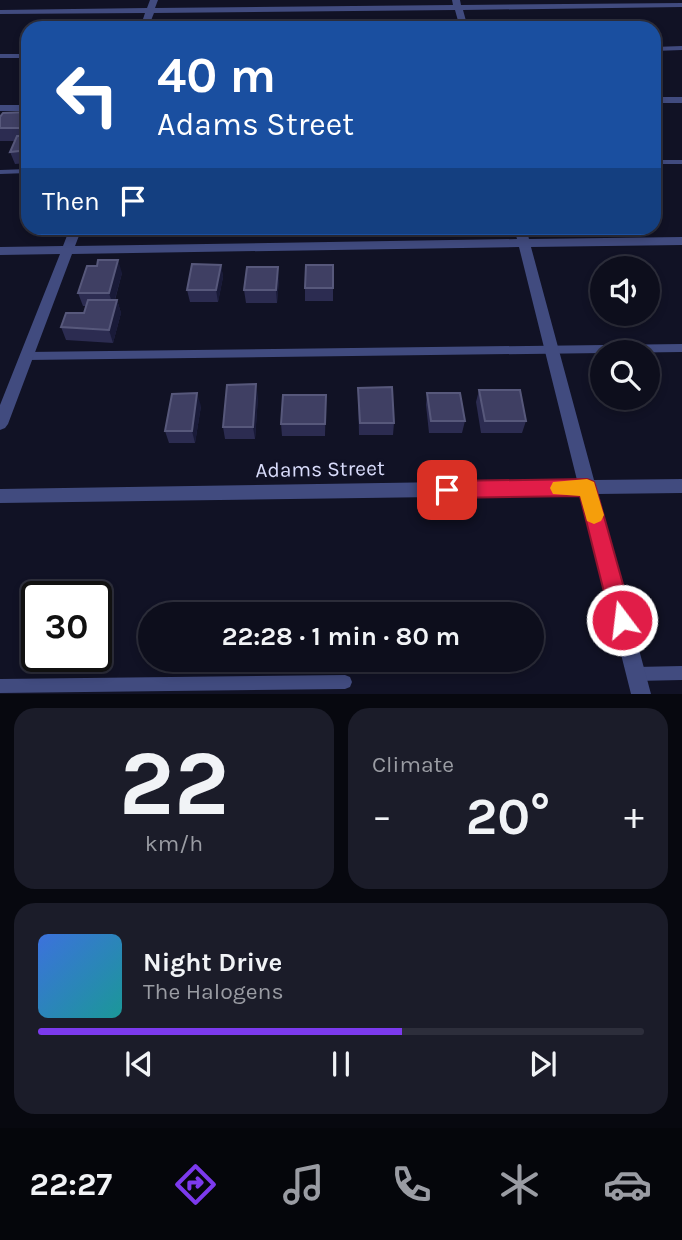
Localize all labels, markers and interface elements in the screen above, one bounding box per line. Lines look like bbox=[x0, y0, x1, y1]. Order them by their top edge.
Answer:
text: 40 m bbox=[157, 47, 276, 104]
icon: left bbox=[42, 49, 133, 140]
text: Adams Street bbox=[157, 106, 354, 143]
icon: arrive bbox=[114, 182, 152, 220]
text: Then bbox=[42, 186, 100, 217]
map controls bbox=[590, 256, 660, 410]
button: sound bbox=[590, 256, 660, 326]
button: search bbox=[590, 340, 660, 410]
street label: Adams Street bbox=[255, 456, 385, 482]
pin bbox=[417, 460, 477, 520]
icon: arrive bbox=[428, 471, 466, 509]
speed limit sign: 30 bbox=[21, 581, 112, 672]
position arrow bbox=[585, 583, 659, 657]
text: 22:28 · 1 min · 80 m bbox=[222, 621, 460, 652]
text: 22 bbox=[119, 731, 229, 837]
text: Climate bbox=[372, 751, 454, 778]
text: 20° bbox=[466, 786, 550, 847]
text: − bbox=[372, 794, 392, 839]
text: + bbox=[624, 794, 644, 839]
text: km/h bbox=[145, 830, 203, 857]
text: Night Drive bbox=[143, 947, 282, 978]
text: The Halogens bbox=[143, 978, 283, 1005]
icon: previous bbox=[120, 1045, 158, 1083]
icon: pause bbox=[322, 1045, 360, 1083]
icon: next bbox=[524, 1045, 562, 1083]
icon: directions bbox=[171, 1160, 220, 1209]
icon: music bbox=[279, 1160, 328, 1209]
icon: phone bbox=[387, 1160, 436, 1209]
icon: climate bbox=[495, 1160, 544, 1209]
icon: car bbox=[603, 1160, 652, 1209]
text: 22:27 bbox=[30, 1166, 112, 1203]

